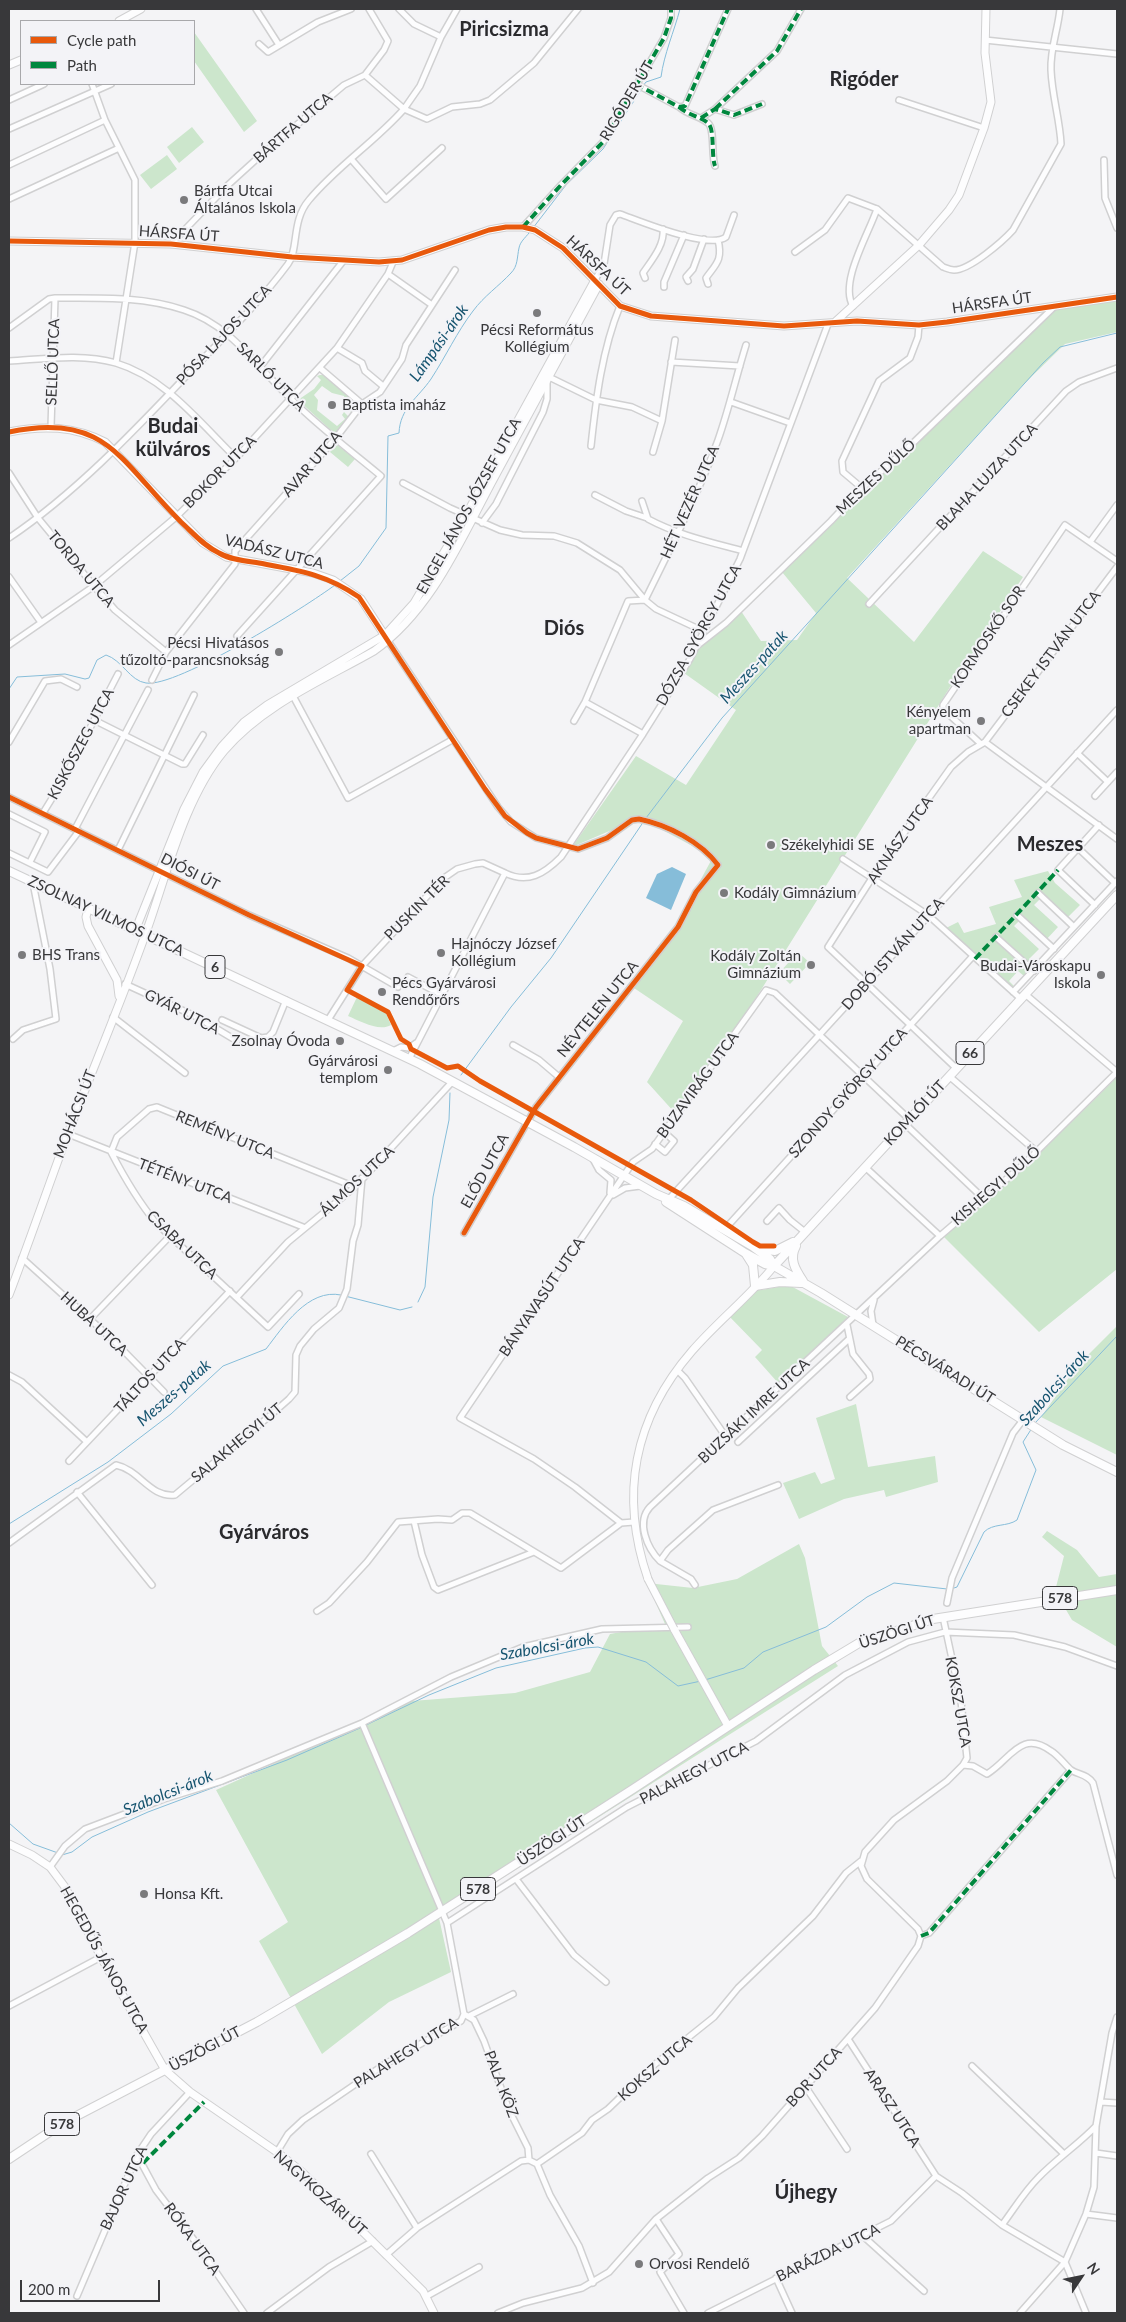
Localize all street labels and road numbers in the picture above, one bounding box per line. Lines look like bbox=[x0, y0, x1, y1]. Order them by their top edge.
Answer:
street label: RIGÓDER ÚT bbox=[596, 58, 658, 144]
street label: BÁRTFA UTCA bbox=[250, 89, 336, 167]
street label: HÁRSFA ÚT bbox=[138, 222, 220, 246]
street label: HÁRSFA ÚT bbox=[562, 232, 634, 300]
street label: PÓSA LAJOS UTCA bbox=[173, 281, 275, 389]
street label: HÁRSFA ÚT bbox=[951, 288, 1033, 318]
street label: SELLŐ UTCA bbox=[42, 318, 64, 406]
street label: SARLÓ UTCA bbox=[233, 339, 309, 415]
street label: ENGEL JÁNOS JÓZSEF UTCA bbox=[413, 415, 525, 597]
street label: BLAHA LUJZA UTCA bbox=[933, 420, 1041, 534]
street label: AVAR UTCA bbox=[278, 427, 346, 501]
street label: BOKOR UTCA bbox=[180, 432, 260, 512]
street label: MESZES DŰLŐ bbox=[833, 436, 919, 518]
street label: HÉT VEZÉR UTCA bbox=[657, 443, 723, 561]
street label: TORDA UTCA bbox=[44, 527, 118, 611]
street label: VADÁSZ UTCA bbox=[223, 531, 325, 573]
street label: DÓZSA GYÖRGY UTCA bbox=[653, 561, 745, 709]
street label: KORMOSKŐ SOR bbox=[947, 582, 1029, 692]
street label: CSEKEY ISTVÁN UTCA bbox=[997, 587, 1105, 721]
street label: KISKŐSZEG UTCA bbox=[44, 685, 118, 803]
street label: AKNÁSZ UTCA bbox=[863, 793, 937, 887]
street label: DIÓSI ÚT bbox=[158, 850, 222, 894]
street label: ZSOLNAY VILMOS UTCA bbox=[25, 872, 187, 960]
street label: PUSKIN TÉR bbox=[381, 872, 453, 944]
street label: DOBÓ ISTVÁN UTCA bbox=[838, 894, 948, 1014]
road number: 6 bbox=[205, 956, 225, 979]
street label: NÉVTELEN UTCA bbox=[554, 957, 642, 1061]
street label: GYÁR UTCA bbox=[141, 985, 223, 1039]
street label: SZONDY GYÖRGY UTCA bbox=[785, 1024, 911, 1162]
street label: BÚZAVIRÁG UTCA bbox=[653, 1028, 743, 1142]
road number: 66 bbox=[956, 1042, 984, 1064]
street label: MOHÁCSI ÚT bbox=[50, 1067, 100, 1161]
street label: KOMLÓI ÚT bbox=[880, 1077, 950, 1149]
street label: REMÉNY UTCA bbox=[173, 1107, 277, 1163]
street label: ELŐD UTCA bbox=[457, 1130, 513, 1212]
street label: ÁLMOS UTCA bbox=[316, 1142, 398, 1220]
street label: KISHEGYI DŰLŐ bbox=[948, 1142, 1044, 1230]
street label: TÉTÉNY UTCA bbox=[135, 1155, 235, 1207]
street label: CSABA UTCA bbox=[143, 1207, 221, 1283]
street label: BÁNYAVASÚT UTCA bbox=[495, 1234, 589, 1360]
street label: HUBA UTCA bbox=[57, 1288, 131, 1360]
street label: PÉCSVÁRADI ÚT bbox=[892, 1332, 998, 1408]
street label: TÁLTOS UTCA bbox=[111, 1335, 189, 1417]
street label: BUZSÁKI IMRE UTCA bbox=[695, 1355, 813, 1467]
street label: SALAKHEGYI ÚT bbox=[188, 1400, 286, 1486]
road number: 578 bbox=[1042, 1586, 1078, 1610]
street label: ÜSZÖGI ÚT bbox=[857, 1611, 937, 1653]
street label: KOKSZ UTCA bbox=[941, 1655, 975, 1749]
street label: PALAHEGY UTCA bbox=[637, 1738, 751, 1808]
street label: ÜSZÖGI ÚT bbox=[514, 1812, 590, 1870]
road number: 578 bbox=[460, 1878, 496, 1900]
street label: HEGEDŰS JÁNOS UTCA bbox=[56, 1883, 152, 2037]
street label: PALAHEGY UTCA bbox=[350, 2014, 462, 2092]
street label: ÜSZÖGI ÚT bbox=[166, 2023, 244, 2075]
street label: KOKSZ UTCA bbox=[614, 2031, 696, 2105]
street label: BOR UTCA bbox=[782, 2043, 846, 2111]
street label: PALA KÖZ bbox=[480, 2048, 522, 2120]
street label: ARASZ UTCA bbox=[860, 2065, 924, 2151]
road number: 578 bbox=[44, 2112, 80, 2136]
street label: BAJOR UTCA bbox=[97, 2143, 151, 2233]
street label: NAGYKOZÁRI ÚT bbox=[270, 2147, 370, 2239]
street label: RÓKA UTCA bbox=[160, 2199, 224, 2279]
street label: BARÁZDA UTCA bbox=[773, 2220, 883, 2286]

